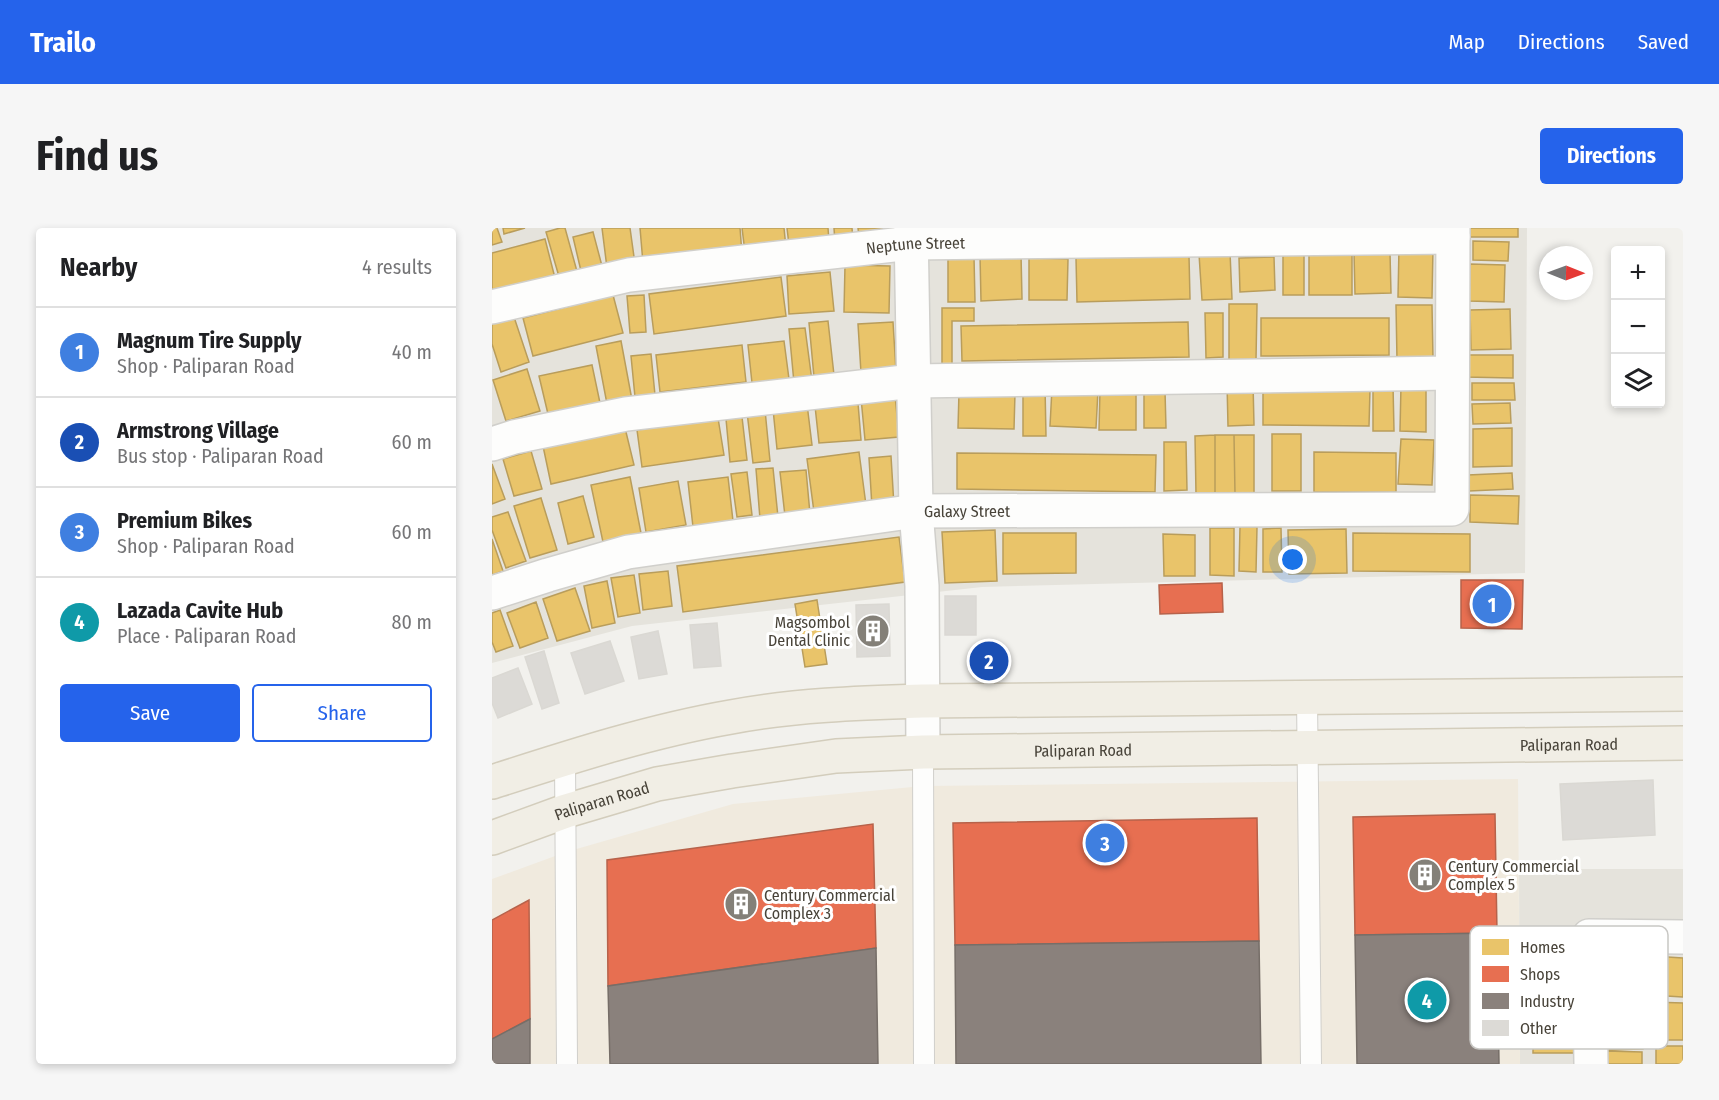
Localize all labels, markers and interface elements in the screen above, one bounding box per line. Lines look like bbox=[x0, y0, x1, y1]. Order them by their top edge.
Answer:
text: Trailo bbox=[30, 26, 96, 59]
text: Map bbox=[1448, 29, 1485, 55]
text: Directions bbox=[1518, 29, 1605, 55]
text: Saved bbox=[1638, 29, 1689, 55]
button: Directions bbox=[1540, 128, 1683, 184]
text: Find us bbox=[36, 131, 158, 181]
street label: Neptune Street bbox=[865, 233, 966, 258]
north arrow bbox=[1539, 246, 1593, 300]
map controls bbox=[1611, 246, 1665, 408]
button: + bbox=[1611, 246, 1665, 300]
text: Nearby bbox=[60, 252, 137, 283]
text: 4 results bbox=[362, 255, 432, 279]
button: − bbox=[1611, 300, 1665, 354]
text: Magnum Tire Supply bbox=[117, 327, 301, 354]
text: 1 bbox=[75, 340, 84, 364]
text: 40 m bbox=[392, 340, 432, 364]
text: Shop · Paliparan Road bbox=[117, 354, 295, 378]
button: layers bbox=[1611, 354, 1665, 408]
text: Armstrong Village bbox=[117, 417, 279, 444]
text: 2 bbox=[75, 430, 84, 454]
text: 60 m bbox=[392, 430, 432, 454]
text: Bus stop · Paliparan Road bbox=[117, 444, 324, 468]
street label: Galaxy Street bbox=[924, 502, 1011, 521]
text: Premium Bikes bbox=[117, 507, 252, 534]
text: 3 bbox=[75, 520, 84, 544]
text: 60 m bbox=[392, 520, 432, 544]
text: Shop · Paliparan Road bbox=[117, 534, 295, 558]
your location bbox=[1278, 545, 1307, 574]
pin: 1 bbox=[1472, 582, 1512, 626]
text: Lazada Cavite Hub bbox=[117, 597, 283, 624]
text: 4 bbox=[74, 610, 85, 634]
text: 80 m bbox=[392, 610, 432, 634]
place label: Magsombol Dental Clinic bbox=[768, 613, 850, 650]
building icon: Magsombol Dental Clinic bbox=[855, 613, 891, 649]
text: Place · Paliparan Road bbox=[117, 624, 296, 648]
pin: 2 bbox=[970, 638, 1008, 684]
button: Save bbox=[60, 684, 240, 742]
button: Share bbox=[252, 684, 432, 742]
street label: Paliparan Road bbox=[1520, 735, 1618, 755]
street label: Paliparan Road bbox=[1034, 741, 1132, 761]
street label: Paliparan Road bbox=[552, 778, 652, 824]
pin: 3 bbox=[1086, 820, 1124, 866]
building icon: Century Commercial Complex 5 bbox=[1407, 857, 1443, 893]
place label: Century Commercial Complex 5 bbox=[1448, 857, 1579, 894]
building icon: Century Commercial Complex 3 bbox=[723, 886, 759, 922]
place label: Century Commercial Complex 3 bbox=[764, 886, 895, 923]
legend bbox=[1470, 926, 1668, 1049]
text: Homes bbox=[1520, 938, 1565, 957]
text: Shops bbox=[1520, 965, 1560, 984]
pin: 4 bbox=[1408, 978, 1446, 1022]
text: Industry bbox=[1520, 992, 1575, 1011]
text: Other bbox=[1520, 1019, 1558, 1038]

